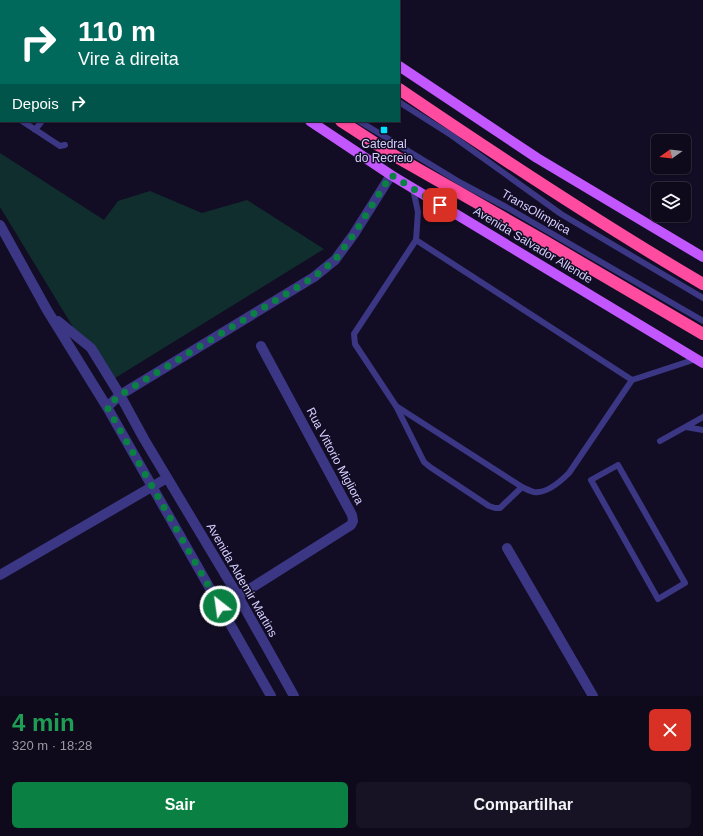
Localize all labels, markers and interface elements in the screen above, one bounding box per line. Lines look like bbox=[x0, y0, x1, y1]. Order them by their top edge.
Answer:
icon: right bbox=[12, 16, 64, 68]
text: 110 m bbox=[78, 16, 156, 47]
text: Vire à direita bbox=[78, 49, 179, 69]
icon: right bbox=[67, 92, 89, 114]
text: Depois bbox=[12, 95, 59, 112]
marker: Catedral do Recreio bbox=[379, 125, 389, 135]
north arrow bbox=[651, 134, 691, 174]
map controls bbox=[651, 134, 691, 222]
place label: Catedral do Recreio bbox=[355, 137, 413, 165]
button: layers bbox=[651, 182, 691, 222]
street label: TransOlímpica bbox=[499, 187, 573, 238]
pin bbox=[423, 188, 457, 222]
icon: arrive bbox=[429, 194, 451, 216]
street label: Avenida Salvador Allende bbox=[471, 204, 595, 286]
street label: Rua Vittorio Migliora bbox=[304, 405, 367, 507]
street label: Avenida Aldemir Martins bbox=[204, 521, 280, 639]
position arrow bbox=[199, 585, 241, 627]
text: 4 min bbox=[12, 709, 75, 736]
button: close bbox=[649, 709, 691, 751]
text: 320 m · 18:28 bbox=[12, 738, 92, 753]
button: Sair bbox=[12, 782, 348, 828]
button: Compartilhar bbox=[356, 782, 691, 828]

